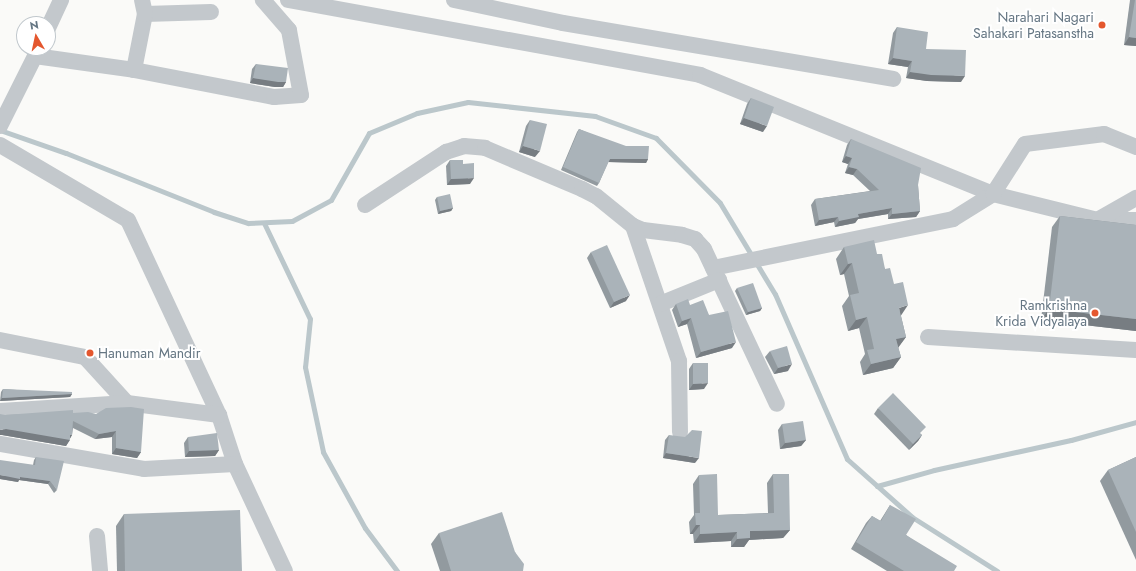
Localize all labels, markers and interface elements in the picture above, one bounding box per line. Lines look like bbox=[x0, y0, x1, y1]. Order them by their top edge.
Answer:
place label: Narahari Nagari Sahakari Patasanstha bbox=[973, 9, 1094, 42]
north arrow bbox=[16, 16, 56, 56]
text: N bbox=[29, 17, 40, 34]
marker: Narahari Nagari Sahakari Patasanstha bbox=[1097, 20, 1107, 30]
place label: Ramkrishna Krida Vidyalaya bbox=[995, 297, 1087, 330]
marker: Ramkrishna Krida Vidyalaya bbox=[1090, 308, 1100, 318]
place label: Hanuman Mandir bbox=[98, 345, 200, 361]
marker: Hanuman Mandir bbox=[85, 348, 95, 358]

